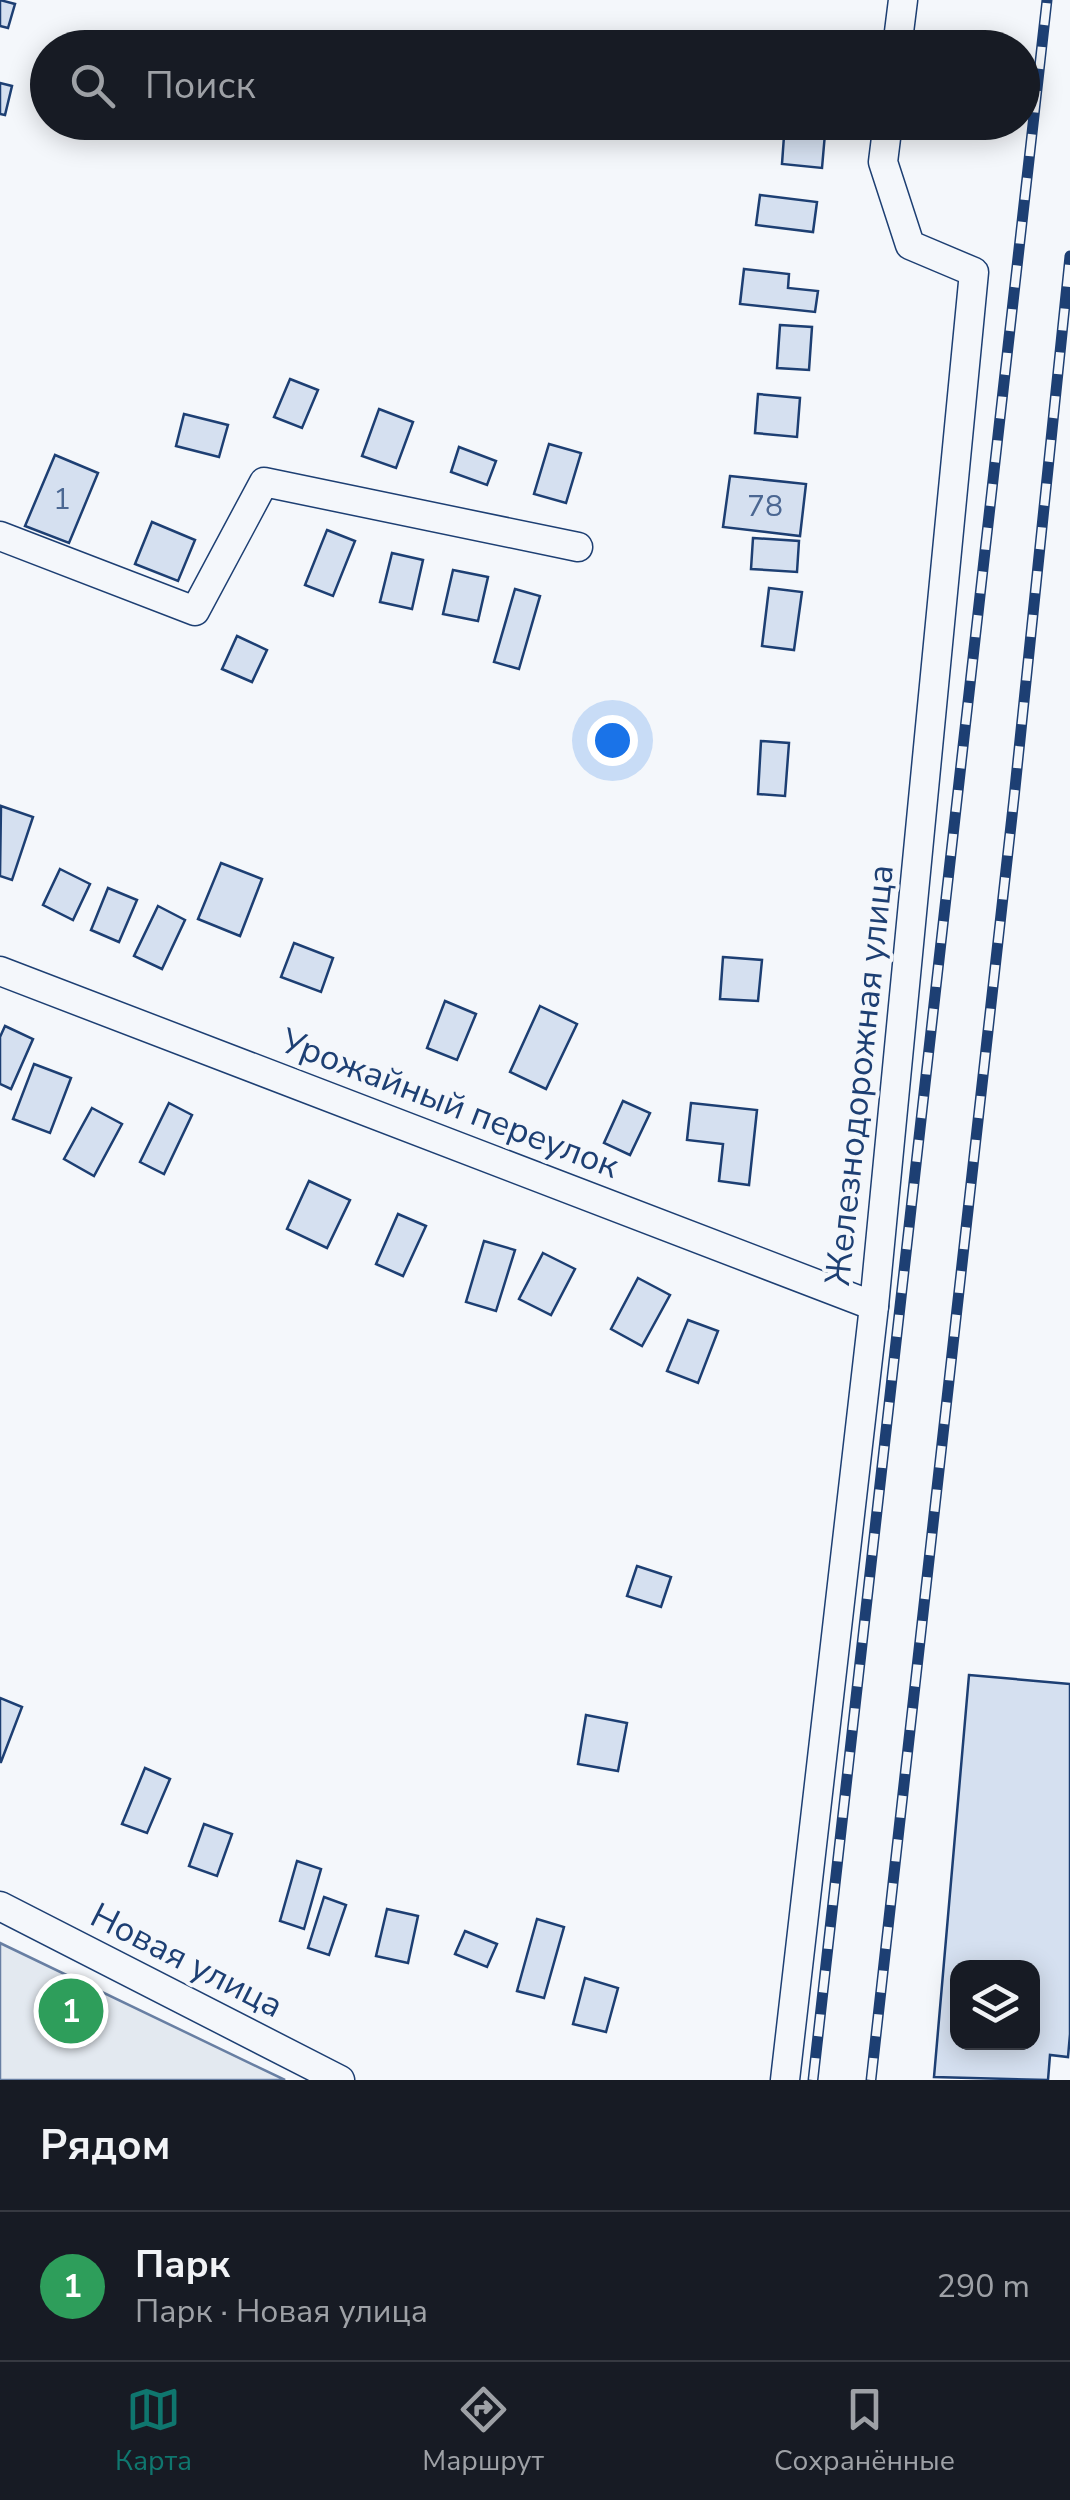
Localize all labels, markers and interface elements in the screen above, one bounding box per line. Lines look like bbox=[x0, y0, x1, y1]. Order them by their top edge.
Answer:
search box bbox=[30, 30, 1040, 140]
icon: search bbox=[65, 58, 120, 113]
text: Поиск bbox=[145, 60, 255, 111]
house number: 1 bbox=[53, 479, 71, 520]
house number: 78 bbox=[747, 486, 783, 527]
your location bbox=[587, 715, 638, 766]
street label: Железнодорожная улица bbox=[814, 862, 905, 1288]
street label: Урожайный переулок bbox=[273, 1017, 626, 1190]
street label: Новая улица bbox=[83, 1892, 291, 2029]
map controls bbox=[950, 1960, 1040, 2050]
button: layers bbox=[950, 1960, 1040, 2050]
pin: 1 bbox=[38, 1974, 104, 2048]
text: Рядом bbox=[40, 2117, 170, 2174]
text: Парк bbox=[135, 2239, 230, 2290]
text: 1 bbox=[63, 2265, 82, 2308]
text: 290 m bbox=[937, 2265, 1030, 2308]
text: Парк · Новая улица bbox=[135, 2290, 428, 2333]
tab: Карта bbox=[115, 2382, 192, 2480]
tab: Маршрут bbox=[422, 2382, 544, 2480]
tab: Сохранённые bbox=[774, 2382, 955, 2480]

